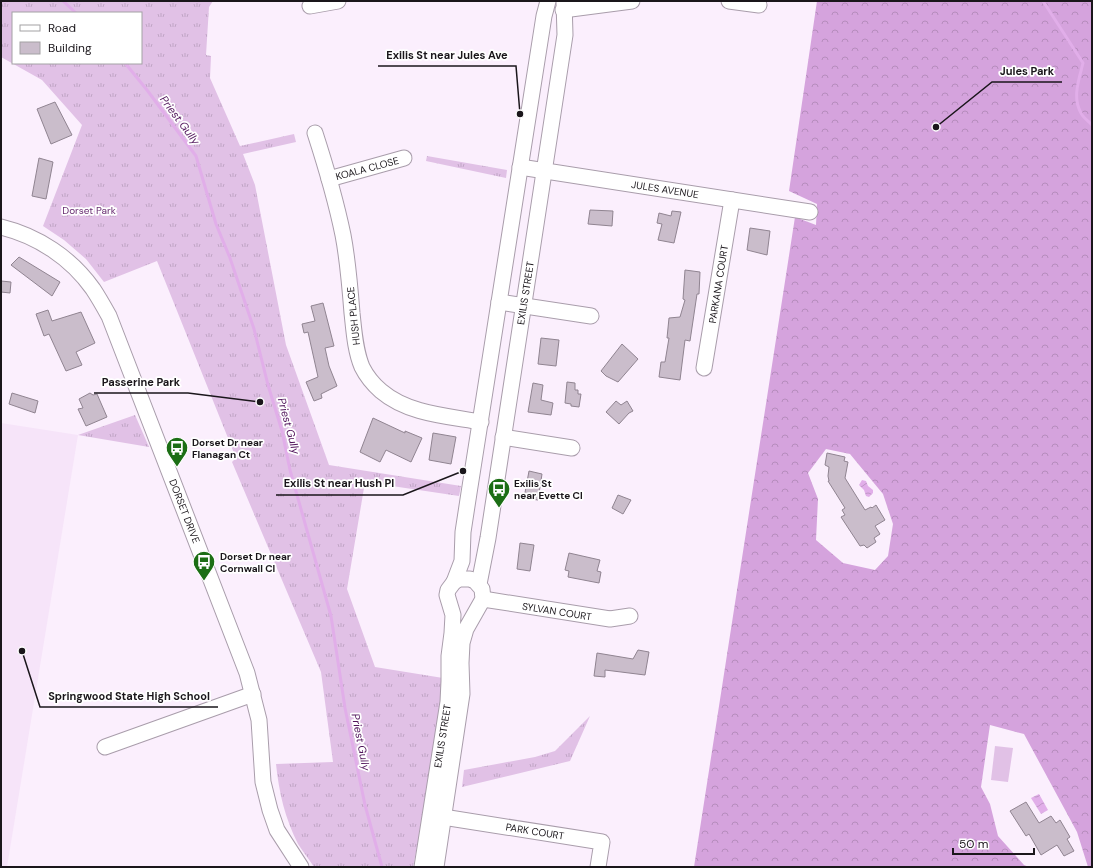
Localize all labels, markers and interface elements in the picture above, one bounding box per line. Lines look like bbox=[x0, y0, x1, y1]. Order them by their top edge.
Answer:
legend bbox=[12, 12, 142, 64]
text: Road bbox=[48, 20, 76, 36]
text: Building bbox=[48, 40, 92, 56]
callout: Exilis St near Jules Ave bbox=[378, 43, 516, 66]
text: Exilis St near Jules Ave bbox=[386, 48, 508, 62]
callout: Jules Park bbox=[992, 59, 1062, 82]
text: Jules Park bbox=[1000, 64, 1055, 78]
water label: Priest Gully bbox=[157, 93, 204, 148]
street label: KOALA CLOSE bbox=[334, 154, 400, 183]
street label: JULES AVENUE bbox=[630, 178, 700, 201]
park label: Dorset Park bbox=[62, 204, 116, 217]
street label: PARKANA COURT bbox=[706, 244, 731, 324]
street label: EXILIS STREET bbox=[514, 260, 537, 326]
street label: HUSH PLACE bbox=[344, 286, 363, 346]
callout: Passerine Park bbox=[94, 370, 188, 393]
text: Passerine Park bbox=[102, 375, 181, 389]
water label: Priest Gully bbox=[275, 396, 303, 457]
bus stop icon: Dorset Dr near Flanagan Ct bbox=[164, 435, 190, 468]
place label: Dorset Dr near Flanagan Ct bbox=[192, 436, 263, 461]
callout: Exilis St near Hush Pl bbox=[276, 472, 403, 495]
text: Exilis St near Hush Pl bbox=[284, 476, 394, 490]
bus stop icon: Exilis St near Evette Cl bbox=[486, 476, 512, 509]
street label: DORSET DRIVE bbox=[166, 477, 203, 545]
place label: Exilis St near Evette Cl bbox=[514, 477, 583, 502]
bus stop icon: Dorset Dr near Cornwall Cl bbox=[191, 549, 217, 582]
place label: Dorset Dr near Cornwall Cl bbox=[220, 550, 291, 575]
street label: SYLVAN COURT bbox=[521, 600, 593, 623]
callout: Springwood State High School bbox=[40, 684, 218, 707]
text: Springwood State High School bbox=[48, 689, 210, 703]
street label: EXILIS STREET bbox=[431, 703, 454, 769]
water label: Priest Gully bbox=[349, 712, 374, 773]
street label: PARK COURT bbox=[505, 820, 565, 843]
scale bar bbox=[953, 830, 1034, 856]
text: 50 m bbox=[959, 836, 988, 852]

